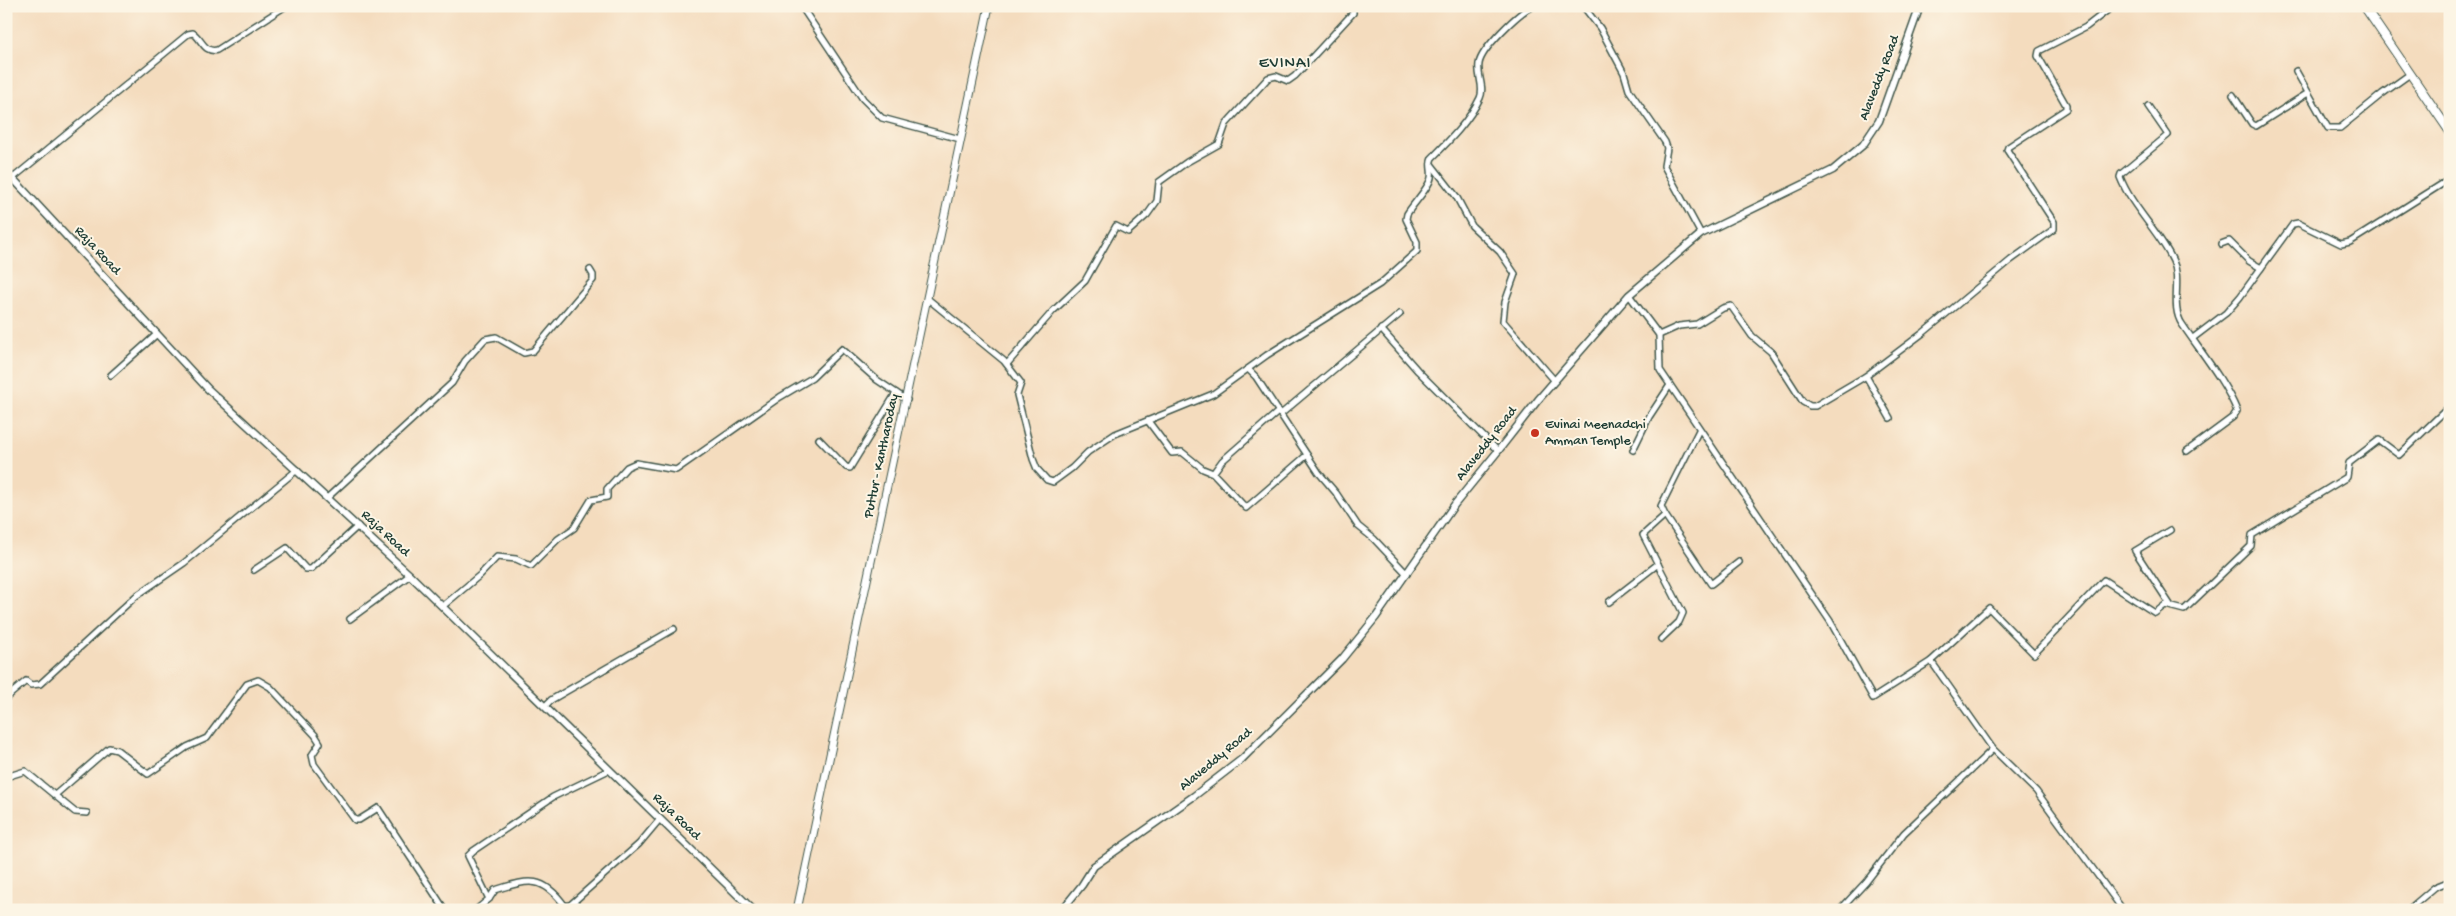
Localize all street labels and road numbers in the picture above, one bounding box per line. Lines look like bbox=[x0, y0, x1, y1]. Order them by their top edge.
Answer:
street label: Alaveddy Road bbox=[1856, 31, 1905, 123]
street label: Raja Road bbox=[70, 223, 125, 280]
street label: Puttur - Kantharoday bbox=[860, 392, 903, 521]
street label: Alaveddy Road bbox=[1453, 402, 1522, 485]
street label: Raja Road bbox=[357, 507, 414, 562]
street label: Alaveddy Road bbox=[1176, 724, 1257, 795]
street label: Raja Road bbox=[648, 790, 705, 845]

